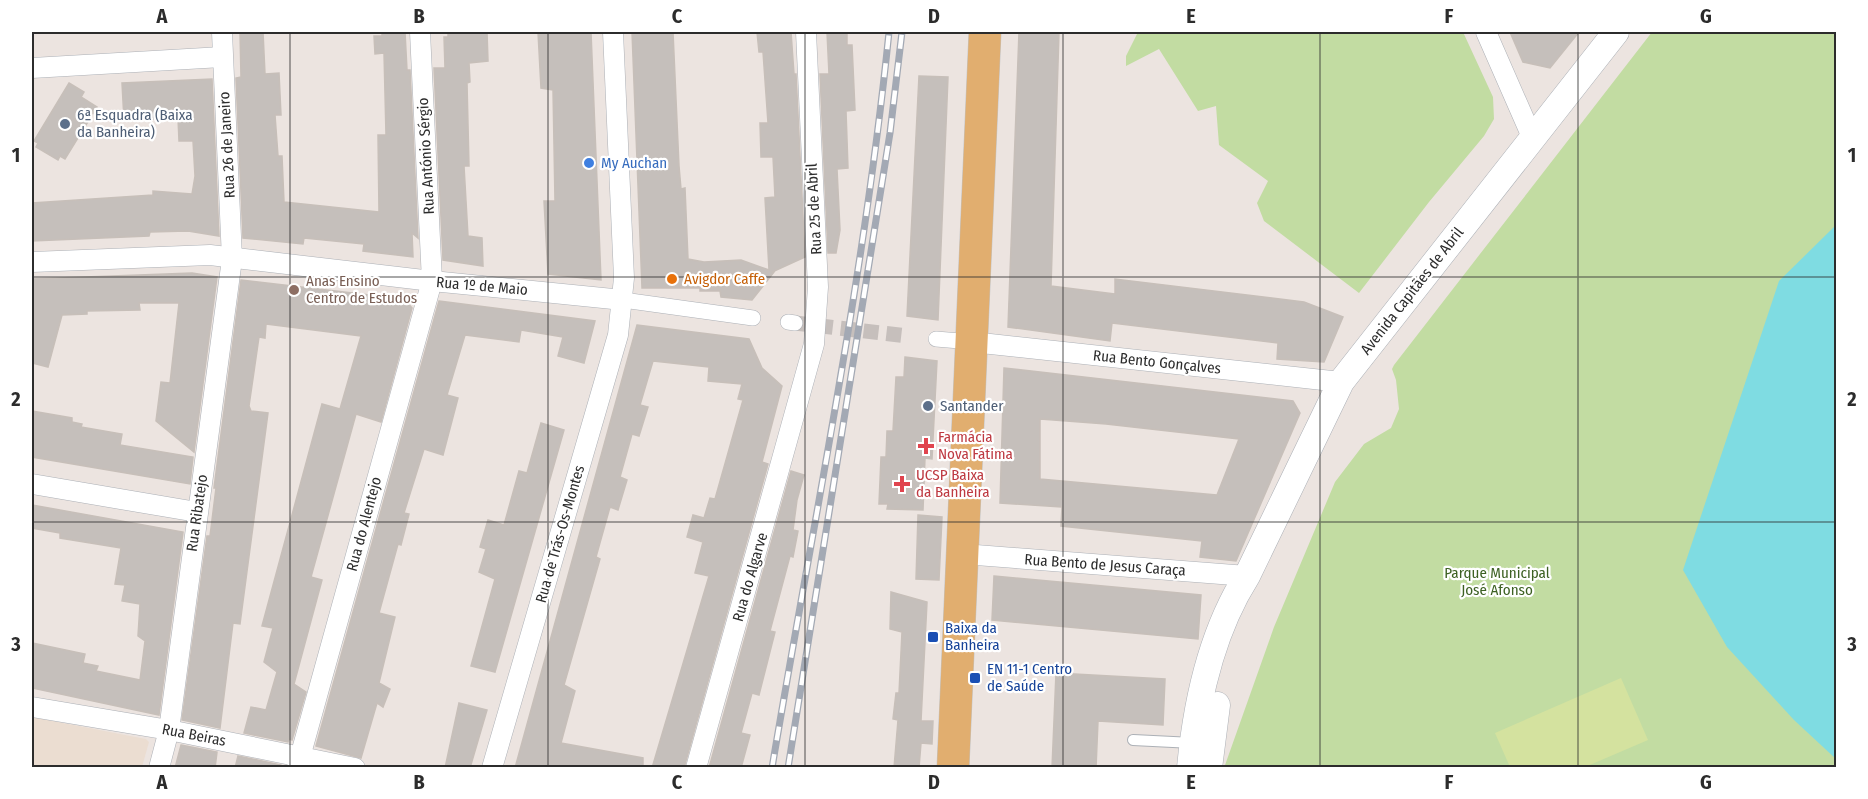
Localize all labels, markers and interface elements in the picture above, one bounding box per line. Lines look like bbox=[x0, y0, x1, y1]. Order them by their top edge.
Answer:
text: A bbox=[156, 4, 169, 28]
text: B bbox=[413, 4, 425, 28]
text: C bbox=[672, 4, 683, 28]
text: D bbox=[928, 4, 940, 28]
text: E bbox=[1186, 4, 1196, 28]
text: F bbox=[1445, 4, 1454, 28]
text: G bbox=[1700, 4, 1712, 28]
street label: Rua 26 de Janeiro bbox=[215, 91, 239, 199]
street label: Rua António Sérgio bbox=[414, 97, 438, 215]
place label: 6ª Esquadra (Baixa da Banheira) bbox=[77, 106, 193, 141]
marker: 6ª Esquadra (Baixa da Banheira) bbox=[58, 117, 72, 131]
text: 1 bbox=[12, 143, 20, 167]
text: 1 bbox=[1848, 143, 1856, 167]
place label: My Auchan bbox=[601, 154, 667, 172]
marker: My Auchan bbox=[582, 156, 596, 170]
street label: Rua 25 de Abril bbox=[803, 163, 825, 255]
street label: Avenida Capitães de Abril bbox=[1357, 224, 1467, 358]
place label: Avigdor Caffe bbox=[684, 270, 765, 288]
place label: Anas Ensino Centro de Estudos bbox=[306, 272, 417, 307]
marker: Avigdor Caffe bbox=[665, 272, 679, 286]
street label: Rua 1º de Maio bbox=[436, 273, 529, 299]
marker: Anas Ensino Centro de Estudos bbox=[287, 283, 301, 297]
street label: Rua Bento Gonçalves bbox=[1092, 346, 1222, 378]
text: 2 bbox=[10, 387, 21, 411]
text: 2 bbox=[1846, 387, 1857, 411]
place label: Santander bbox=[940, 397, 1004, 415]
marker: Santander bbox=[921, 399, 935, 413]
place label: Farmácia Nova Fátima bbox=[938, 428, 1013, 463]
marker: Farmácia Nova Fátima bbox=[919, 439, 933, 453]
street label: Rua de Trás-Os-Montes bbox=[532, 463, 588, 605]
place label: UCSP Baixa da Banheira bbox=[916, 466, 990, 501]
street label: Rua Ribatejo bbox=[183, 473, 211, 553]
street label: Rua do Alentejo bbox=[343, 475, 385, 573]
marker: UCSP Baixa da Banheira bbox=[893, 475, 911, 493]
street label: Rua do Algarve bbox=[729, 531, 771, 623]
street label: Rua Bento de Jesus Caraça bbox=[1024, 550, 1186, 580]
park label: Parque Municipal José Afonso bbox=[1444, 564, 1550, 599]
place label: Baixa da Banheira bbox=[945, 619, 1000, 654]
marker: Baixa da Banheira bbox=[926, 630, 940, 644]
text: 3 bbox=[10, 632, 21, 656]
text: 3 bbox=[1846, 632, 1857, 656]
place label: EN 11-1 Centro de Saúde bbox=[987, 660, 1072, 695]
marker: EN 11-1 Centro de Saúde bbox=[968, 671, 982, 685]
street label: Rua Beiras bbox=[161, 720, 227, 750]
text: A bbox=[156, 770, 169, 794]
text: B bbox=[413, 770, 425, 794]
text: C bbox=[672, 770, 683, 794]
text: D bbox=[928, 770, 940, 794]
text: E bbox=[1186, 770, 1196, 794]
text: F bbox=[1445, 770, 1454, 794]
text: G bbox=[1700, 770, 1712, 794]

